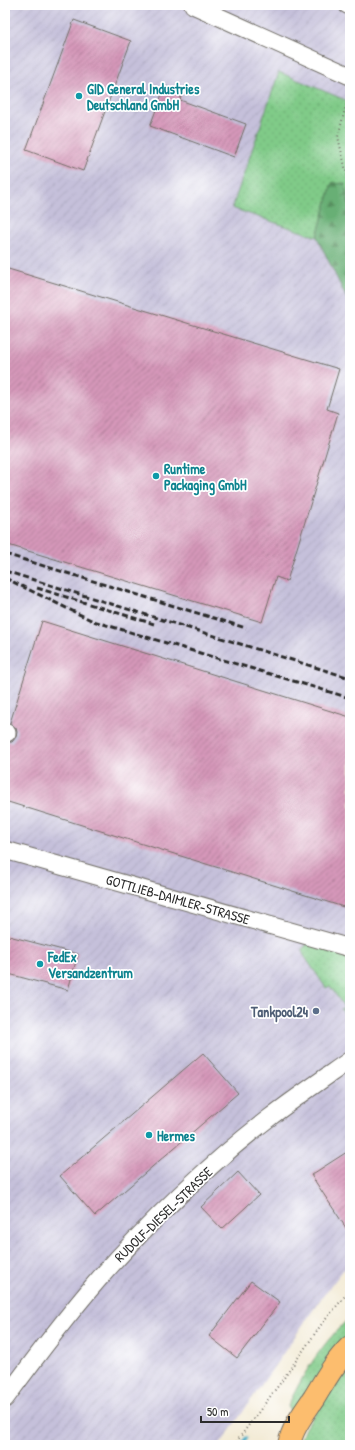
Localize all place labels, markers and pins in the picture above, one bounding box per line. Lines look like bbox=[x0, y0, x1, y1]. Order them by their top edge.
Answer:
place label: GID General Industries Deutschland GmbH bbox=[87, 79, 200, 114]
marker: GID General Industries Deutschland GmbH bbox=[74, 91, 84, 101]
place label: Runtime Packaging GmbH bbox=[164, 459, 247, 496]
marker: Runtime Packaging GmbH bbox=[151, 471, 161, 481]
place label: FedEx Versandzentrum bbox=[47, 947, 133, 982]
marker: FedEx Versandzentrum bbox=[35, 959, 45, 969]
place label: Tankpool24 bbox=[250, 1002, 309, 1023]
marker: Tankpool24 bbox=[311, 1006, 321, 1016]
place label: Hermes bbox=[157, 1126, 196, 1145]
marker: Hermes bbox=[144, 1130, 154, 1140]

